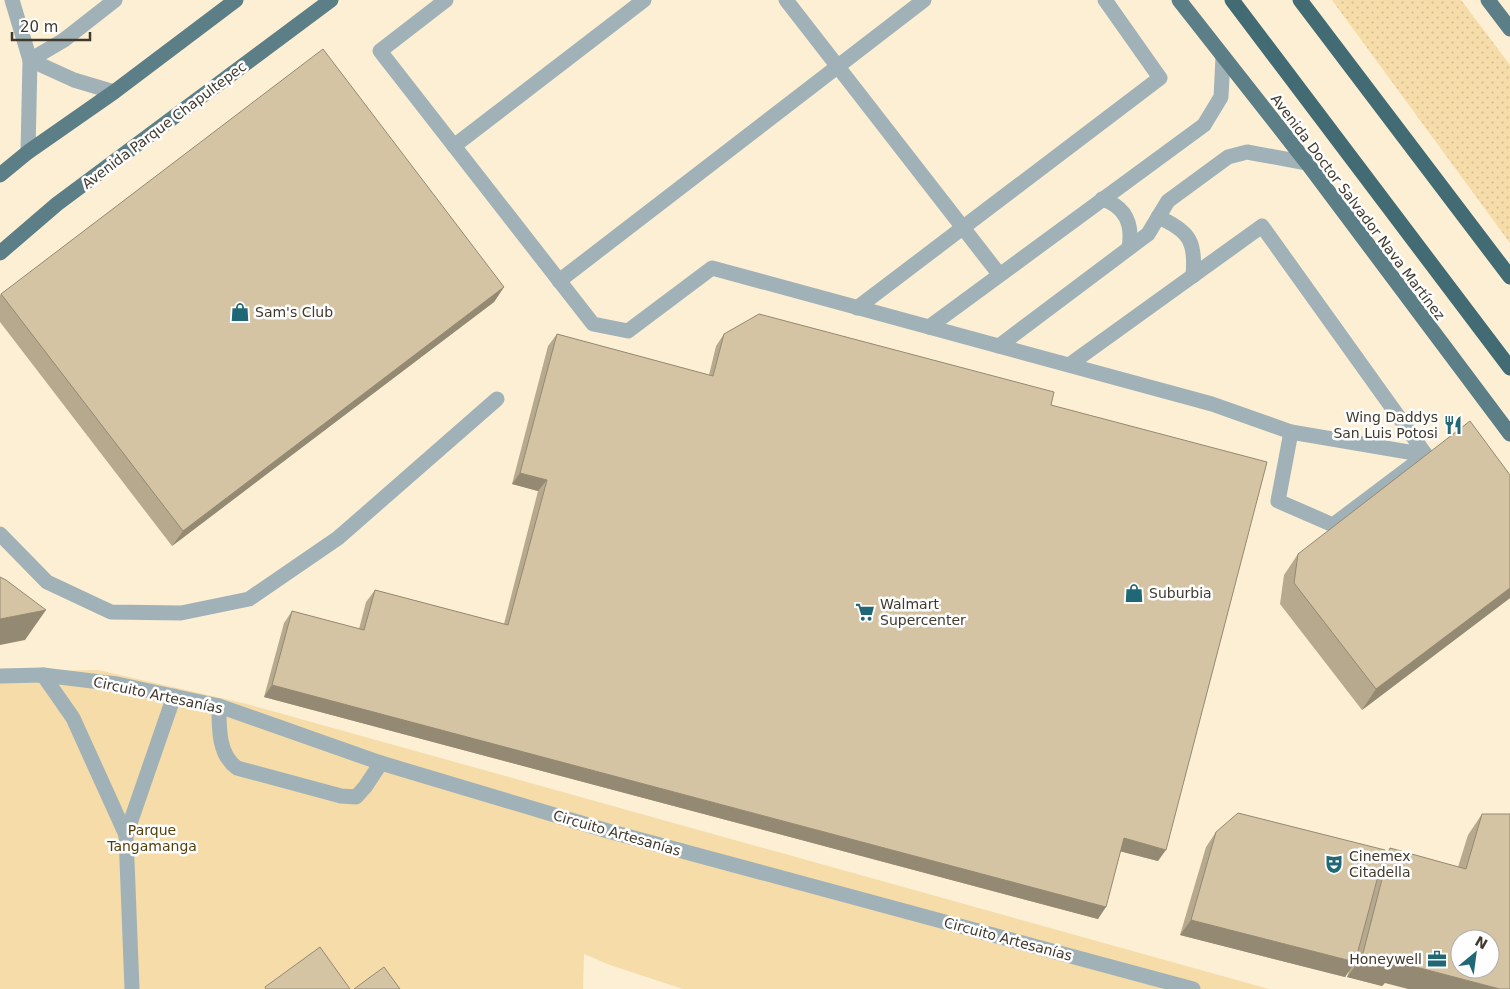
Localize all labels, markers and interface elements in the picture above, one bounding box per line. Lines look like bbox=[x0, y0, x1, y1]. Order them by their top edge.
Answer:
scale bar bbox=[12, 10, 90, 42]
text: 20 m bbox=[20, 18, 58, 36]
street label: Avenida Parque Chapultepec bbox=[79, 58, 249, 192]
street label: Avenida Doctor Salvador Nava Martínez bbox=[1268, 91, 1448, 323]
shop icon: Sam's Club bbox=[229, 301, 251, 323]
place label: Sam's Club bbox=[255, 304, 333, 320]
place label: Wing Daddys San Luis Potosi bbox=[1333, 409, 1438, 441]
restaurant icon: Wing Daddys San Luis Potosi bbox=[1442, 414, 1464, 436]
shop icon: Suburbia bbox=[1123, 582, 1145, 604]
place label: Suburbia bbox=[1149, 585, 1212, 601]
place label: Walmart Supercenter bbox=[880, 596, 966, 628]
supermarket icon: Walmart Supercenter bbox=[854, 601, 876, 623]
street label: Circuito Artesanías bbox=[92, 673, 224, 717]
street label: Circuito Artesanías bbox=[551, 807, 683, 859]
park label: Parque Tangamanga bbox=[106, 822, 197, 854]
place label: Cinemex Citadella bbox=[1349, 848, 1411, 880]
theatre icon: Cinemex Citadella bbox=[1323, 853, 1345, 875]
street label: Circuito Artesanías bbox=[942, 914, 1074, 964]
north arrow bbox=[1450, 929, 1500, 979]
text: N bbox=[1472, 933, 1490, 952]
office icon: Honeywell bbox=[1426, 948, 1448, 970]
place label: Honeywell bbox=[1349, 951, 1422, 967]

